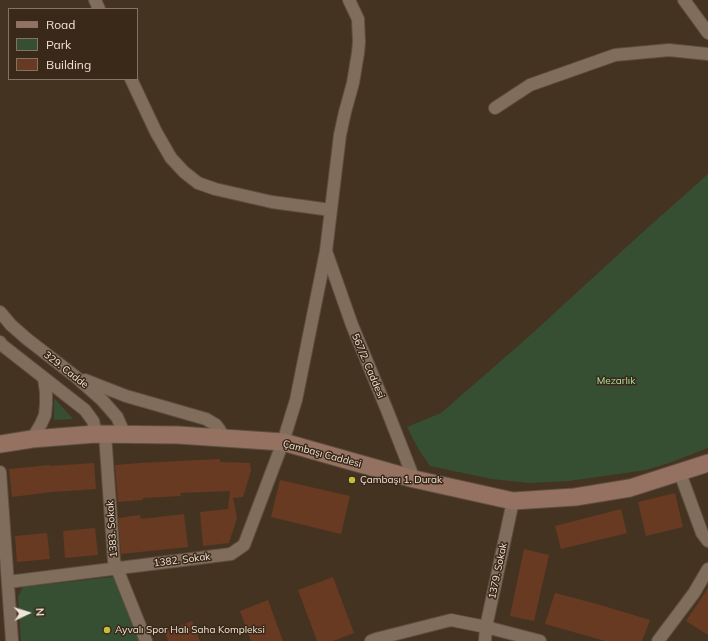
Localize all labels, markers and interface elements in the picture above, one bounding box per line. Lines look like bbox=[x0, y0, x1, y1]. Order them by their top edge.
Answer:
legend bbox=[8, 8, 138, 80]
text: Road bbox=[46, 17, 75, 32]
text: Park bbox=[46, 37, 71, 52]
text: Building bbox=[46, 57, 91, 72]
street label: 567/2. Caddesi bbox=[349, 332, 387, 400]
street label: 329. Cadde bbox=[41, 349, 91, 391]
park label: Mezarlık bbox=[597, 375, 635, 387]
street label: Çambaşı Caddesi bbox=[281, 438, 363, 470]
place label: Çambaşı 1. Durak bbox=[360, 474, 442, 486]
marker: Çambaşı 1. Durak bbox=[347, 475, 357, 485]
street label: 1383. Sokak bbox=[104, 500, 120, 558]
street label: 1379. Sokak bbox=[486, 542, 510, 600]
street label: 1382. Sokak bbox=[153, 551, 211, 569]
north arrow bbox=[8, 593, 48, 633]
text: N bbox=[33, 608, 47, 617]
place label: Ayvalı Spor Halı Saha Kompleksi bbox=[115, 624, 265, 636]
marker: Ayvalı Spor Halı Saha Kompleksi bbox=[102, 625, 112, 635]

